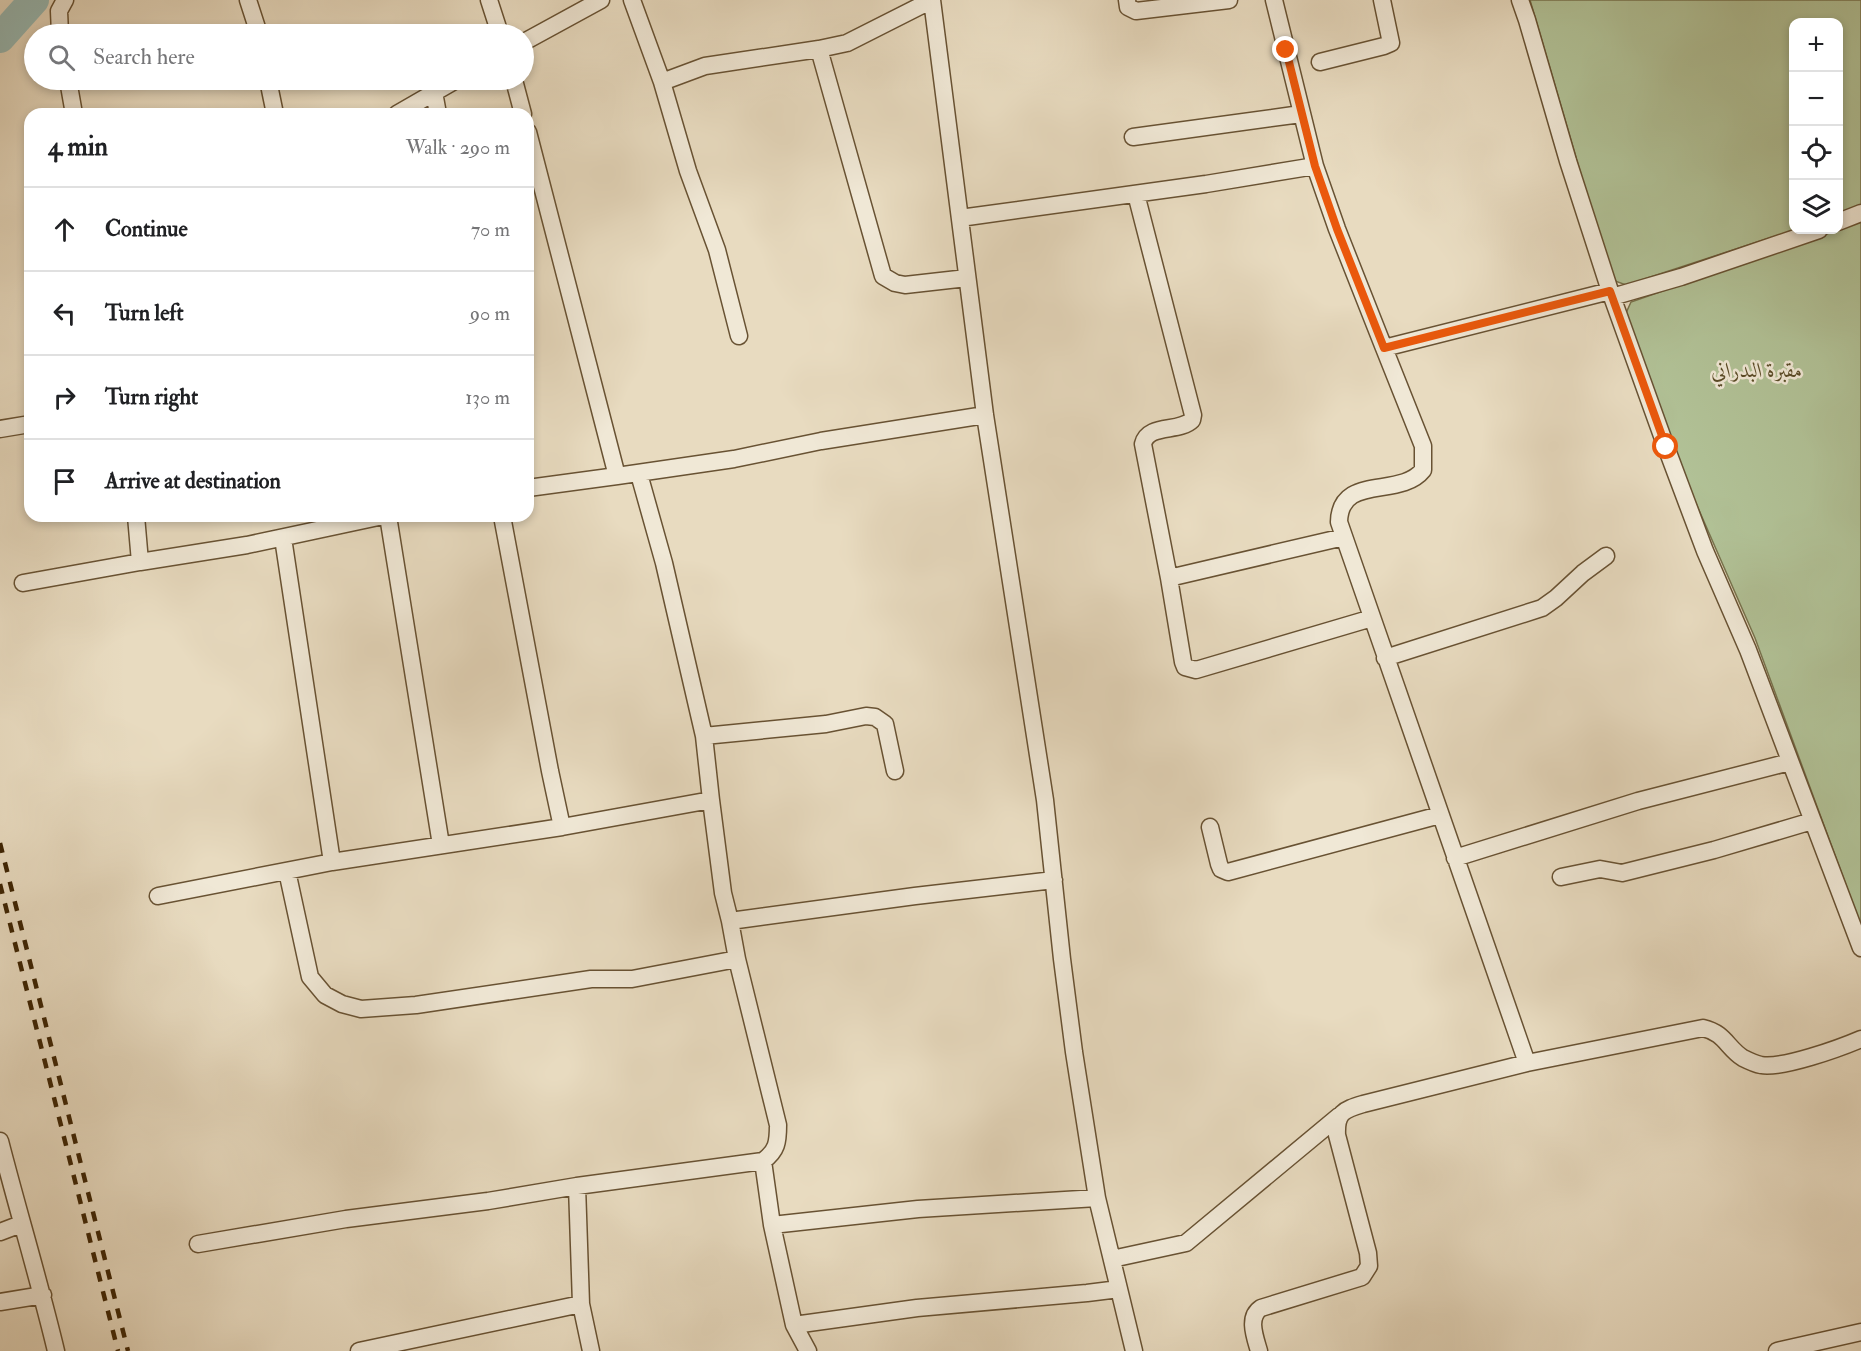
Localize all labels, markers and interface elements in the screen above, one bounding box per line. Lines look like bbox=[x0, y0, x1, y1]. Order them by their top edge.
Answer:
map controls bbox=[1789, 18, 1843, 234]
button: + bbox=[1789, 18, 1843, 72]
search box bbox=[24, 24, 534, 90]
route end bbox=[1272, 36, 1298, 62]
icon: search bbox=[45, 41, 78, 74]
text: Search here bbox=[93, 43, 195, 71]
button: − bbox=[1789, 72, 1843, 126]
button: locate bbox=[1789, 126, 1843, 180]
text: 4 min bbox=[48, 131, 108, 163]
text: Walk · 290 m bbox=[406, 135, 510, 160]
button: layers bbox=[1789, 180, 1843, 234]
icon: ahead bbox=[48, 213, 81, 246]
text: Continue bbox=[105, 215, 188, 243]
text: 70 m bbox=[471, 217, 510, 242]
icon: left bbox=[48, 297, 81, 330]
text: Turn left bbox=[105, 299, 184, 327]
text: 90 m bbox=[470, 301, 510, 326]
park label: مقبرة البدراني bbox=[1711, 357, 1803, 387]
icon: right bbox=[48, 381, 81, 414]
text: Turn right bbox=[105, 383, 198, 411]
text: 130 m bbox=[465, 385, 510, 410]
route start bbox=[1652, 433, 1678, 459]
icon: arrive bbox=[48, 465, 81, 498]
text: Arrive at destination bbox=[105, 467, 281, 495]

